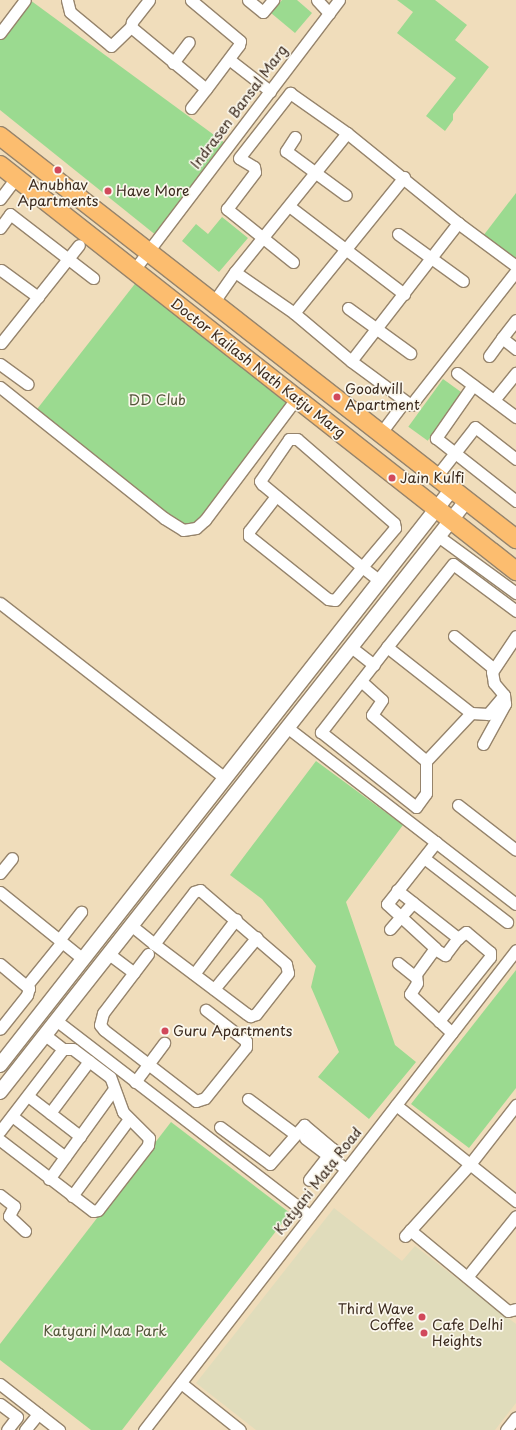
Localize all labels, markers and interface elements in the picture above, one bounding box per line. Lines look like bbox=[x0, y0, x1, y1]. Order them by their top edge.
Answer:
street label: Indrasen Bansal Marg bbox=[187, 42, 291, 172]
marker: Anubhav Apartments bbox=[53, 165, 63, 175]
place label: Anubhav Apartments bbox=[18, 177, 98, 210]
place label: Have More bbox=[116, 183, 189, 199]
marker: Have More bbox=[103, 186, 113, 196]
street label: Doctor Kailash Nath Katju Marg bbox=[167, 294, 349, 442]
place label: Goodwill Apartment bbox=[345, 381, 420, 414]
park label: DD Club bbox=[128, 392, 186, 408]
marker: Goodwill Apartment bbox=[332, 392, 342, 402]
place label: Jain Kulfi bbox=[400, 470, 464, 486]
marker: Jain Kulfi bbox=[387, 473, 397, 483]
place label: Guru Apartments bbox=[173, 1023, 292, 1039]
marker: Guru Apartments bbox=[160, 1026, 170, 1036]
street label: Katyani Mata Road bbox=[271, 1124, 365, 1238]
place label: Third Wave Coffee bbox=[337, 1301, 414, 1334]
marker: Third Wave Coffee bbox=[417, 1312, 427, 1322]
place label: Cafe Delhi Heights bbox=[432, 1317, 503, 1350]
park label: Katyani Maa Park bbox=[43, 1323, 167, 1339]
marker: Cafe Delhi Heights bbox=[419, 1328, 429, 1338]

